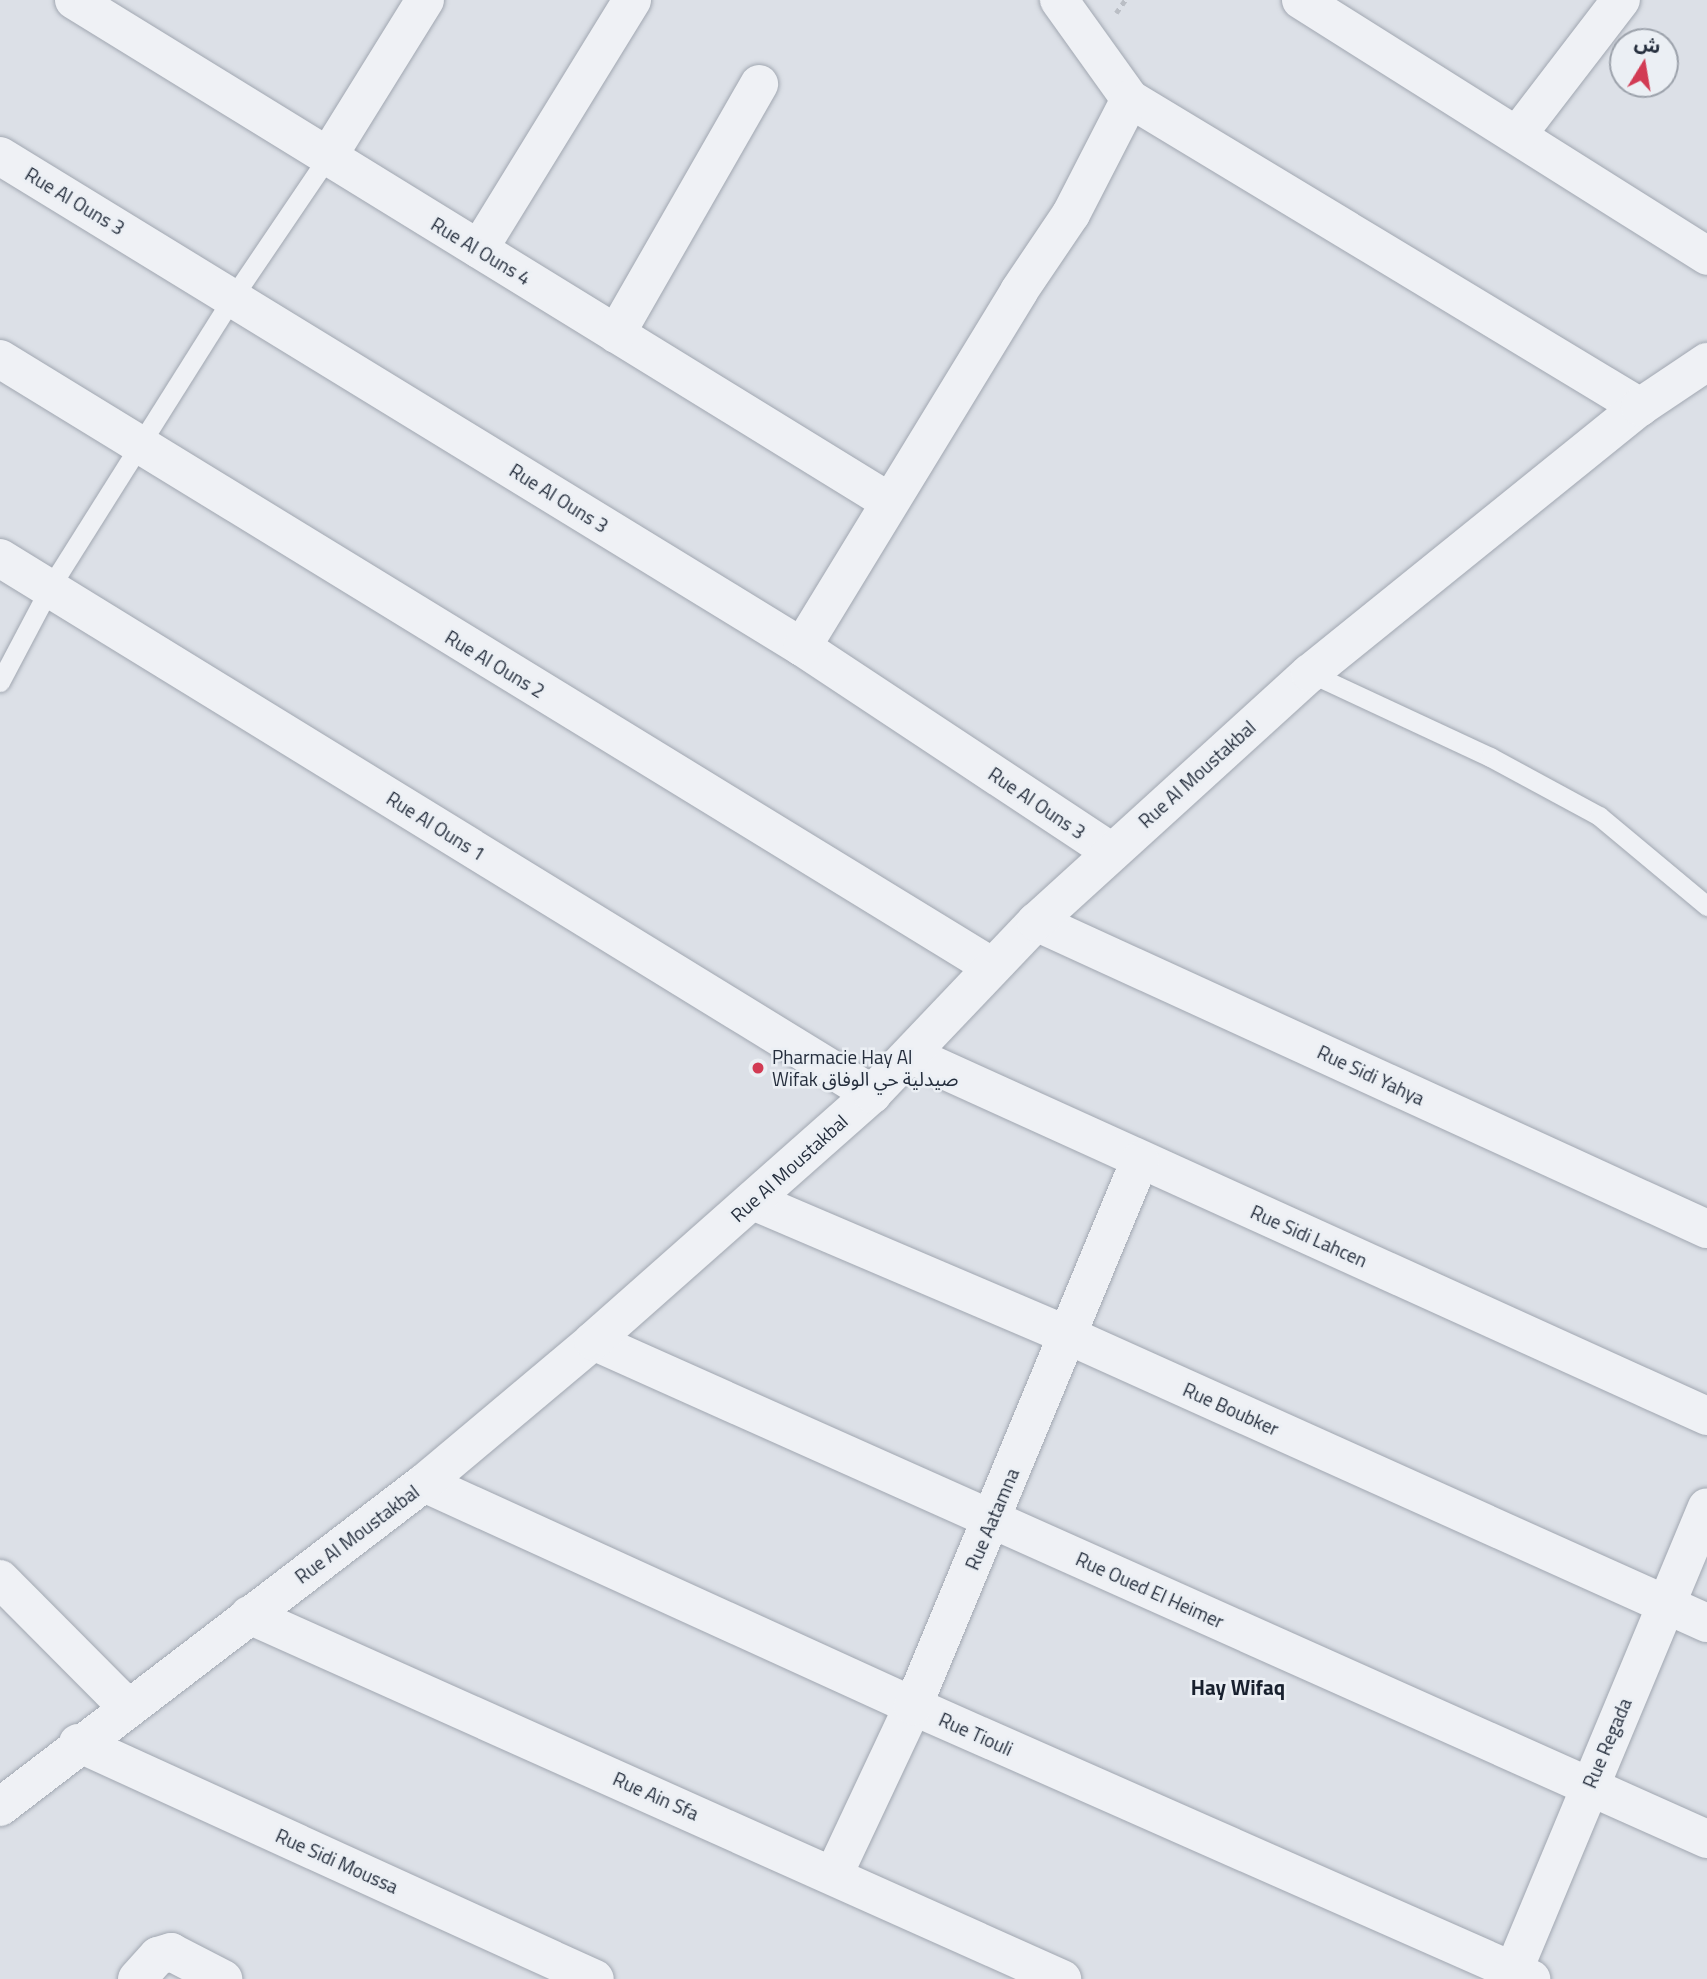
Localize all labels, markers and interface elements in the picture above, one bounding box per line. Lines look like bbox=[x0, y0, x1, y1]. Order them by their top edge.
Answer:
text: ش bbox=[1632, 27, 1663, 61]
north arrow bbox=[1609, 28, 1679, 98]
street label: Rue Al Ouns 3 bbox=[21, 162, 129, 240]
street label: Rue Al Ouns 4 bbox=[427, 212, 535, 290]
street label: Rue Al Ouns 3 bbox=[506, 459, 612, 537]
street label: Rue Al Ouns 2 bbox=[441, 625, 549, 703]
street label: Rue Al Moustakbal bbox=[1134, 716, 1260, 832]
street label: Rue Al Ouns 3 bbox=[984, 762, 1090, 844]
street label: Rue Al Ouns 1 bbox=[383, 787, 489, 865]
street label: Rue Sidi Yahya bbox=[1314, 1040, 1428, 1110]
place label: Pharmacie Hay Al Wifak صيدلية حي الوفاق bbox=[772, 1046, 958, 1090]
marker: Pharmacie Hay Al Wifak صيدلية حي الوفاق bbox=[750, 1060, 766, 1076]
street label: Rue Al Moustakbal bbox=[726, 1110, 852, 1226]
street label: Rue Sidi Lahcen bbox=[1247, 1200, 1371, 1272]
street label: Rue Boubker bbox=[1180, 1378, 1282, 1440]
street label: Rue Aatamna bbox=[960, 1465, 1024, 1573]
street label: Rue Al Moustakbal bbox=[290, 1480, 424, 1588]
street label: Rue Oued El Heimer bbox=[1072, 1547, 1228, 1633]
district label: Hay Wifaq bbox=[1191, 1674, 1285, 1700]
street label: Rue Regada bbox=[1578, 1695, 1636, 1791]
street label: Rue Tiouli bbox=[936, 1708, 1016, 1760]
street label: Rue Ain Sfa bbox=[610, 1767, 702, 1825]
street label: Rue Sidi Moussa bbox=[272, 1824, 402, 1898]

